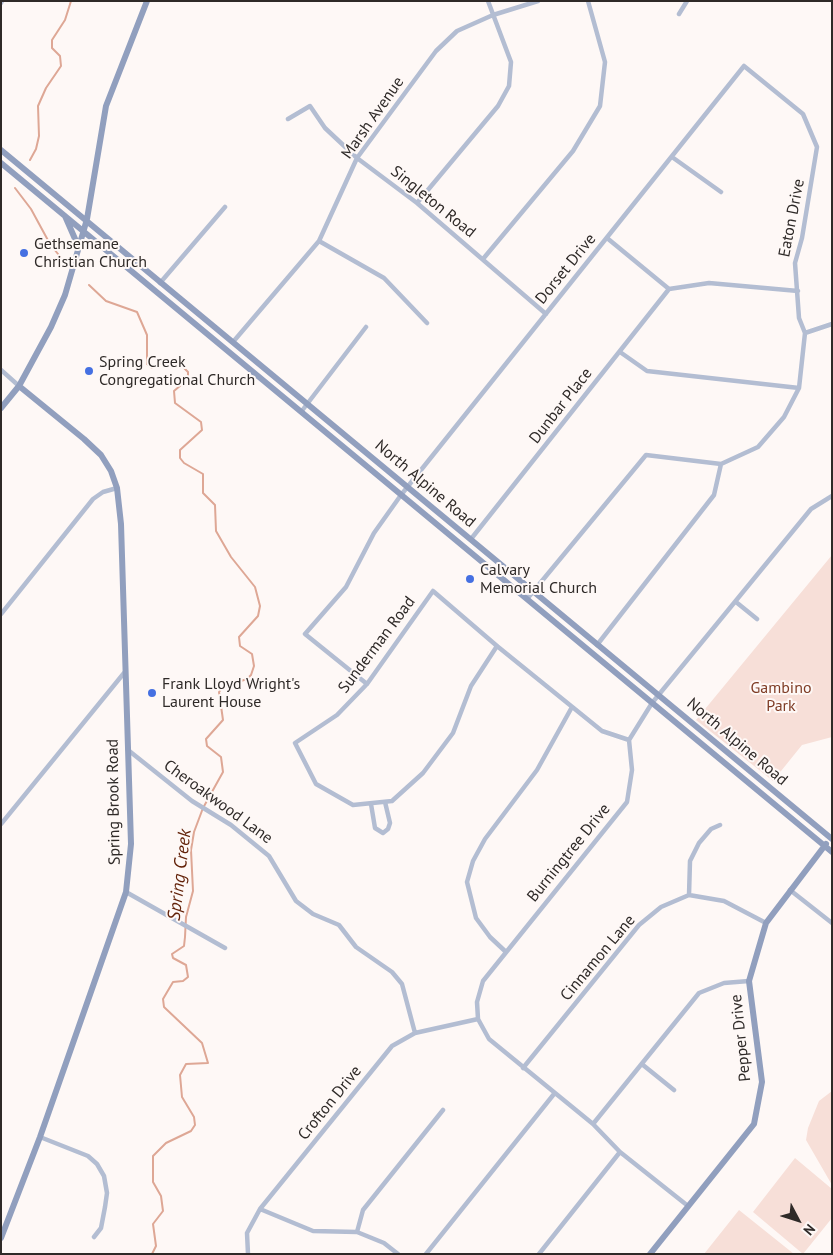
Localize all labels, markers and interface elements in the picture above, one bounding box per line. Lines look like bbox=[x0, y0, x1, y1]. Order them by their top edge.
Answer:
street label: Marsh Avenue bbox=[338, 73, 408, 163]
street label: Singleton Road bbox=[387, 162, 479, 242]
street label: Eaton Drive bbox=[775, 177, 809, 259]
street label: Dorset Drive bbox=[532, 230, 600, 308]
place label: Gethsemane Christian Church bbox=[34, 234, 147, 272]
marker: Gethsemane Christian Church bbox=[18, 247, 30, 259]
place label: Spring Creek Congregational Church bbox=[99, 352, 255, 390]
street label: Dunbar Place bbox=[526, 364, 596, 448]
marker: Spring Creek Congregational Church bbox=[83, 365, 95, 377]
street label: North Alpine Road bbox=[371, 436, 479, 532]
place label: Calvary Memorial Church bbox=[480, 560, 597, 598]
marker: Calvary Memorial Church bbox=[464, 573, 476, 585]
street label: Sunderman Road bbox=[334, 593, 420, 697]
place label: Frank Lloyd Wright's Laurent House bbox=[162, 674, 300, 712]
park label: Gambino Park bbox=[751, 678, 811, 716]
marker: Frank Lloyd Wright's Laurent House bbox=[146, 687, 158, 699]
street label: North Alpine Road bbox=[683, 694, 791, 790]
street label: Spring Brook Road bbox=[103, 739, 125, 865]
street label: Cheroakwood Lane bbox=[160, 756, 276, 848]
street label: Burningtree Drive bbox=[524, 800, 614, 906]
water label: Spring Creek bbox=[164, 828, 196, 922]
street label: Cinnamon Lane bbox=[557, 911, 639, 1005]
street label: Pepper Drive bbox=[727, 993, 755, 1083]
street label: Crofton Drive bbox=[294, 1062, 366, 1144]
north arrow bbox=[773, 1195, 823, 1245]
text: N bbox=[800, 1220, 819, 1239]

